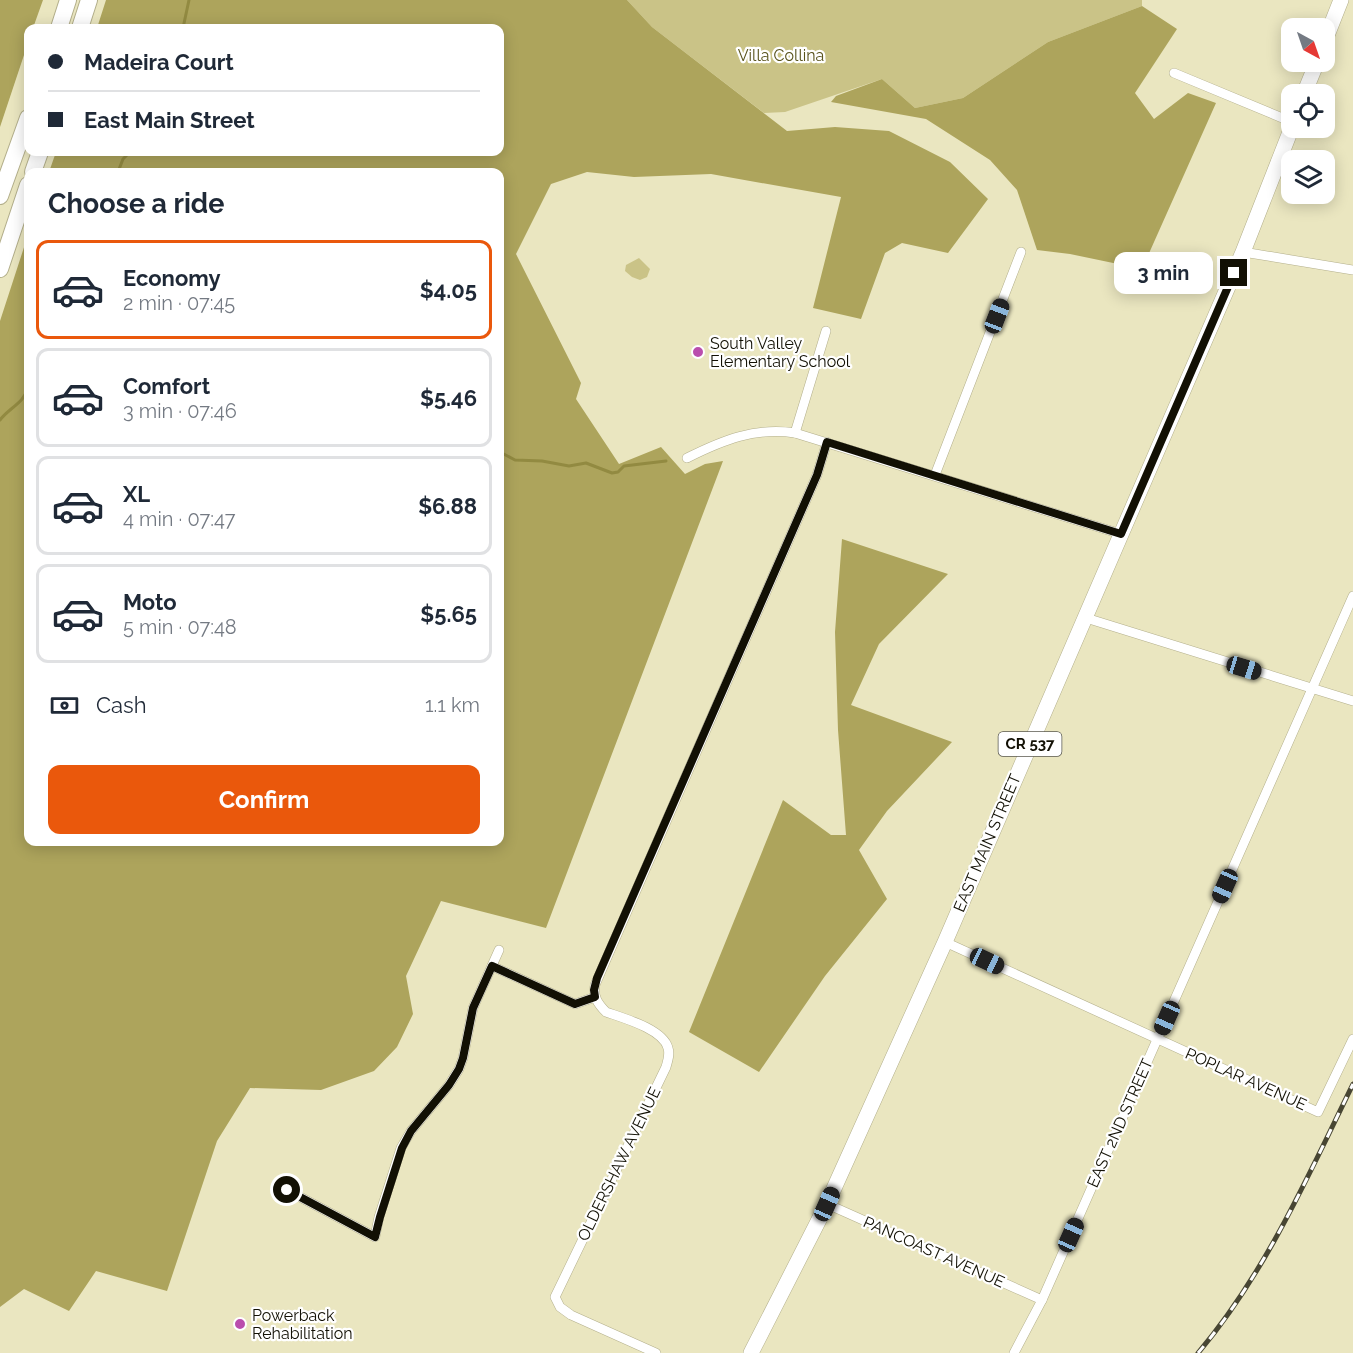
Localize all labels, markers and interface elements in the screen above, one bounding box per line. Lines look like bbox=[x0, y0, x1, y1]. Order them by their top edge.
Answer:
north arrow bbox=[1281, 18, 1335, 72]
map controls bbox=[1281, 18, 1335, 204]
park label: Villa Collina bbox=[738, 46, 824, 65]
text: Madeira Court bbox=[84, 49, 234, 75]
button: locate bbox=[1281, 84, 1335, 138]
text: East Main Street bbox=[84, 107, 255, 133]
button: layers bbox=[1281, 150, 1335, 204]
text: Choose a ride bbox=[48, 188, 224, 219]
callout: 3 min bbox=[1114, 252, 1213, 294]
route end bbox=[1220, 259, 1247, 286]
text: 3 min bbox=[1138, 261, 1189, 285]
icon: car bbox=[51, 263, 105, 317]
text: Economy bbox=[123, 265, 221, 291]
text: $4.05 bbox=[420, 277, 477, 303]
text: 2 min · 07:45 bbox=[123, 291, 235, 315]
car bbox=[982, 296, 1012, 336]
place label: South Valley Elementary School bbox=[710, 334, 851, 371]
marker: South Valley Elementary School bbox=[691, 345, 705, 359]
icon: car bbox=[51, 371, 105, 425]
text: Comfort bbox=[123, 373, 210, 399]
text: $5.46 bbox=[420, 385, 477, 411]
text: 3 min · 07:46 bbox=[123, 399, 237, 423]
icon: car bbox=[51, 479, 105, 533]
text: XL bbox=[123, 481, 150, 507]
text: $6.88 bbox=[418, 493, 477, 519]
text: 4 min · 07:47 bbox=[123, 507, 235, 531]
icon: car bbox=[51, 587, 105, 641]
text: Moto bbox=[123, 589, 177, 615]
text: $5.65 bbox=[420, 601, 477, 627]
text: 5 min · 07:48 bbox=[123, 615, 237, 639]
car bbox=[1224, 654, 1264, 682]
icon: cash bbox=[48, 689, 81, 722]
text: Cash bbox=[96, 692, 147, 718]
text: 1.1 km bbox=[425, 693, 480, 717]
road number: CR 537 bbox=[998, 732, 1062, 756]
button: Confirm bbox=[48, 765, 480, 834]
street label: EAST MAIN STREET bbox=[949, 771, 1025, 915]
car bbox=[1209, 866, 1241, 906]
car bbox=[967, 945, 1007, 977]
car bbox=[1151, 998, 1183, 1038]
street label: POPLAR AVENUE bbox=[1182, 1044, 1310, 1114]
street label: EAST 2ND STREET bbox=[1083, 1056, 1157, 1190]
street label: OLDERSHAW AVENUE bbox=[573, 1084, 665, 1244]
route start bbox=[273, 1176, 300, 1203]
car bbox=[811, 1184, 843, 1224]
street label: PANCOAST AVENUE bbox=[860, 1212, 1008, 1292]
car bbox=[1055, 1215, 1087, 1255]
place label: Powerback Rehabilitation bbox=[252, 1306, 353, 1343]
marker: Powerback Rehabilitation bbox=[233, 1317, 247, 1331]

